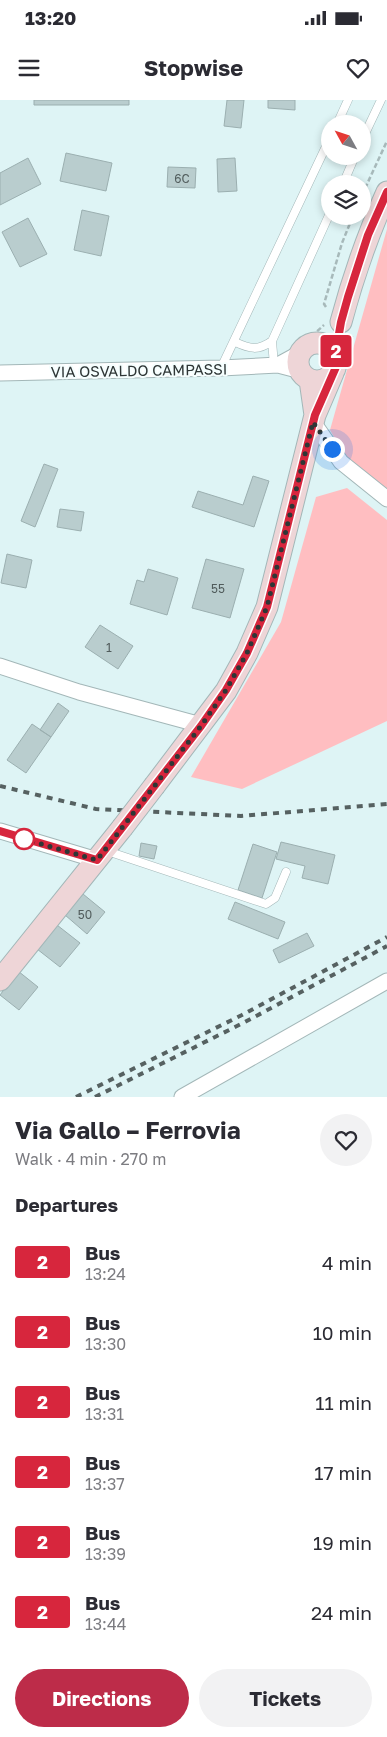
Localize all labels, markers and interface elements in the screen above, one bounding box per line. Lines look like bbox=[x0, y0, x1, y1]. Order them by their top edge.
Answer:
text: 13:20 bbox=[25, 6, 76, 29]
icon: menu bbox=[15, 54, 43, 82]
text: Stopwise bbox=[144, 54, 243, 81]
icon: heart bbox=[344, 54, 372, 82]
north arrow bbox=[321, 115, 371, 165]
map controls bbox=[321, 115, 371, 225]
house number: 6C bbox=[174, 171, 190, 186]
button: layers bbox=[321, 175, 371, 225]
line badge: 2 bbox=[320, 335, 352, 367]
text: 2 bbox=[331, 340, 341, 362]
street label: VIA OSVALDO CAMPASSI bbox=[50, 359, 228, 381]
your location bbox=[320, 437, 345, 462]
house number: 55 bbox=[211, 581, 225, 596]
house number: 1 bbox=[106, 640, 112, 655]
unlabelled marker bbox=[13, 828, 35, 850]
house number: 50 bbox=[78, 907, 92, 922]
button: heart bbox=[320, 1114, 372, 1166]
text: Via Gallo – Ferrovia bbox=[15, 1115, 241, 1144]
text: Walk · 4 min · 270 m bbox=[15, 1149, 166, 1169]
text: Departures bbox=[15, 1193, 118, 1216]
text: Bus bbox=[85, 1241, 120, 1264]
text: 2 bbox=[37, 1251, 48, 1273]
text: 4 min bbox=[322, 1251, 372, 1274]
text: 13:24 bbox=[85, 1264, 126, 1284]
text: Bus bbox=[85, 1311, 120, 1334]
text: 2 bbox=[37, 1321, 48, 1343]
text: 10 min bbox=[313, 1321, 372, 1344]
text: 13:30 bbox=[85, 1334, 126, 1354]
text: Bus bbox=[85, 1381, 120, 1404]
text: 2 bbox=[37, 1391, 48, 1413]
text: 11 min bbox=[315, 1391, 372, 1414]
text: 13:31 bbox=[85, 1404, 124, 1424]
text: Bus bbox=[85, 1451, 120, 1474]
text: 2 bbox=[37, 1461, 48, 1483]
text: 17 min bbox=[314, 1461, 372, 1484]
text: 13:37 bbox=[85, 1474, 125, 1494]
text: Bus bbox=[85, 1521, 120, 1544]
text: 2 bbox=[37, 1531, 48, 1553]
text: 19 min bbox=[313, 1531, 372, 1554]
text: 13:39 bbox=[85, 1544, 126, 1564]
text: Bus bbox=[85, 1591, 120, 1614]
text: 2 bbox=[37, 1601, 48, 1623]
text: 24 min bbox=[311, 1601, 372, 1624]
text: 13:44 bbox=[85, 1614, 126, 1634]
button: Directions bbox=[15, 1669, 189, 1727]
button: Tickets bbox=[199, 1669, 372, 1727]

